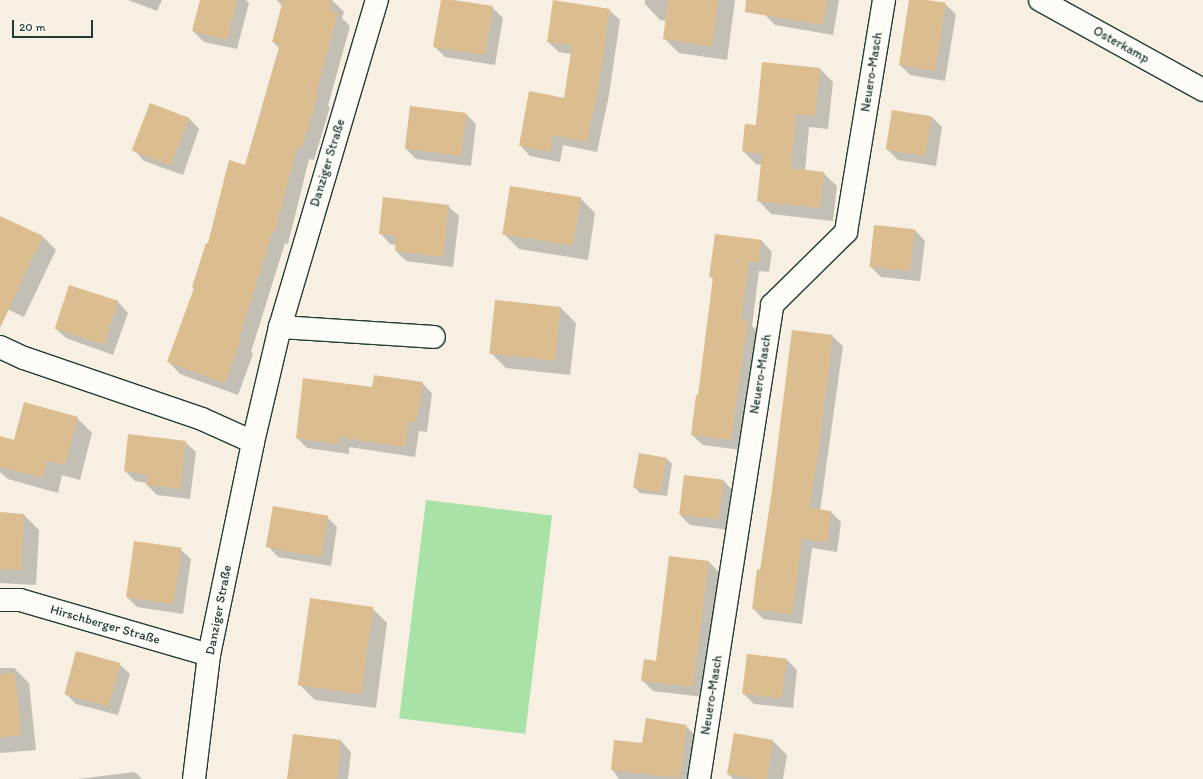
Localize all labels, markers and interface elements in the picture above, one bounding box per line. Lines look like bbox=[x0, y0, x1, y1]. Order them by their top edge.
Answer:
scale bar bbox=[14, 12, 95, 38]
text: 20 m bbox=[19, 20, 46, 34]
street label: Osterkamp bbox=[1090, 23, 1152, 67]
street label: Neuero-Masch bbox=[858, 31, 886, 113]
street label: Danziger Straße bbox=[307, 117, 349, 209]
street label: Neuero-Masch bbox=[747, 333, 775, 415]
street label: Danziger Straße bbox=[203, 564, 235, 656]
street label: Hirschberger Straße bbox=[48, 602, 162, 648]
street label: Neuero-Masch bbox=[698, 654, 726, 736]

